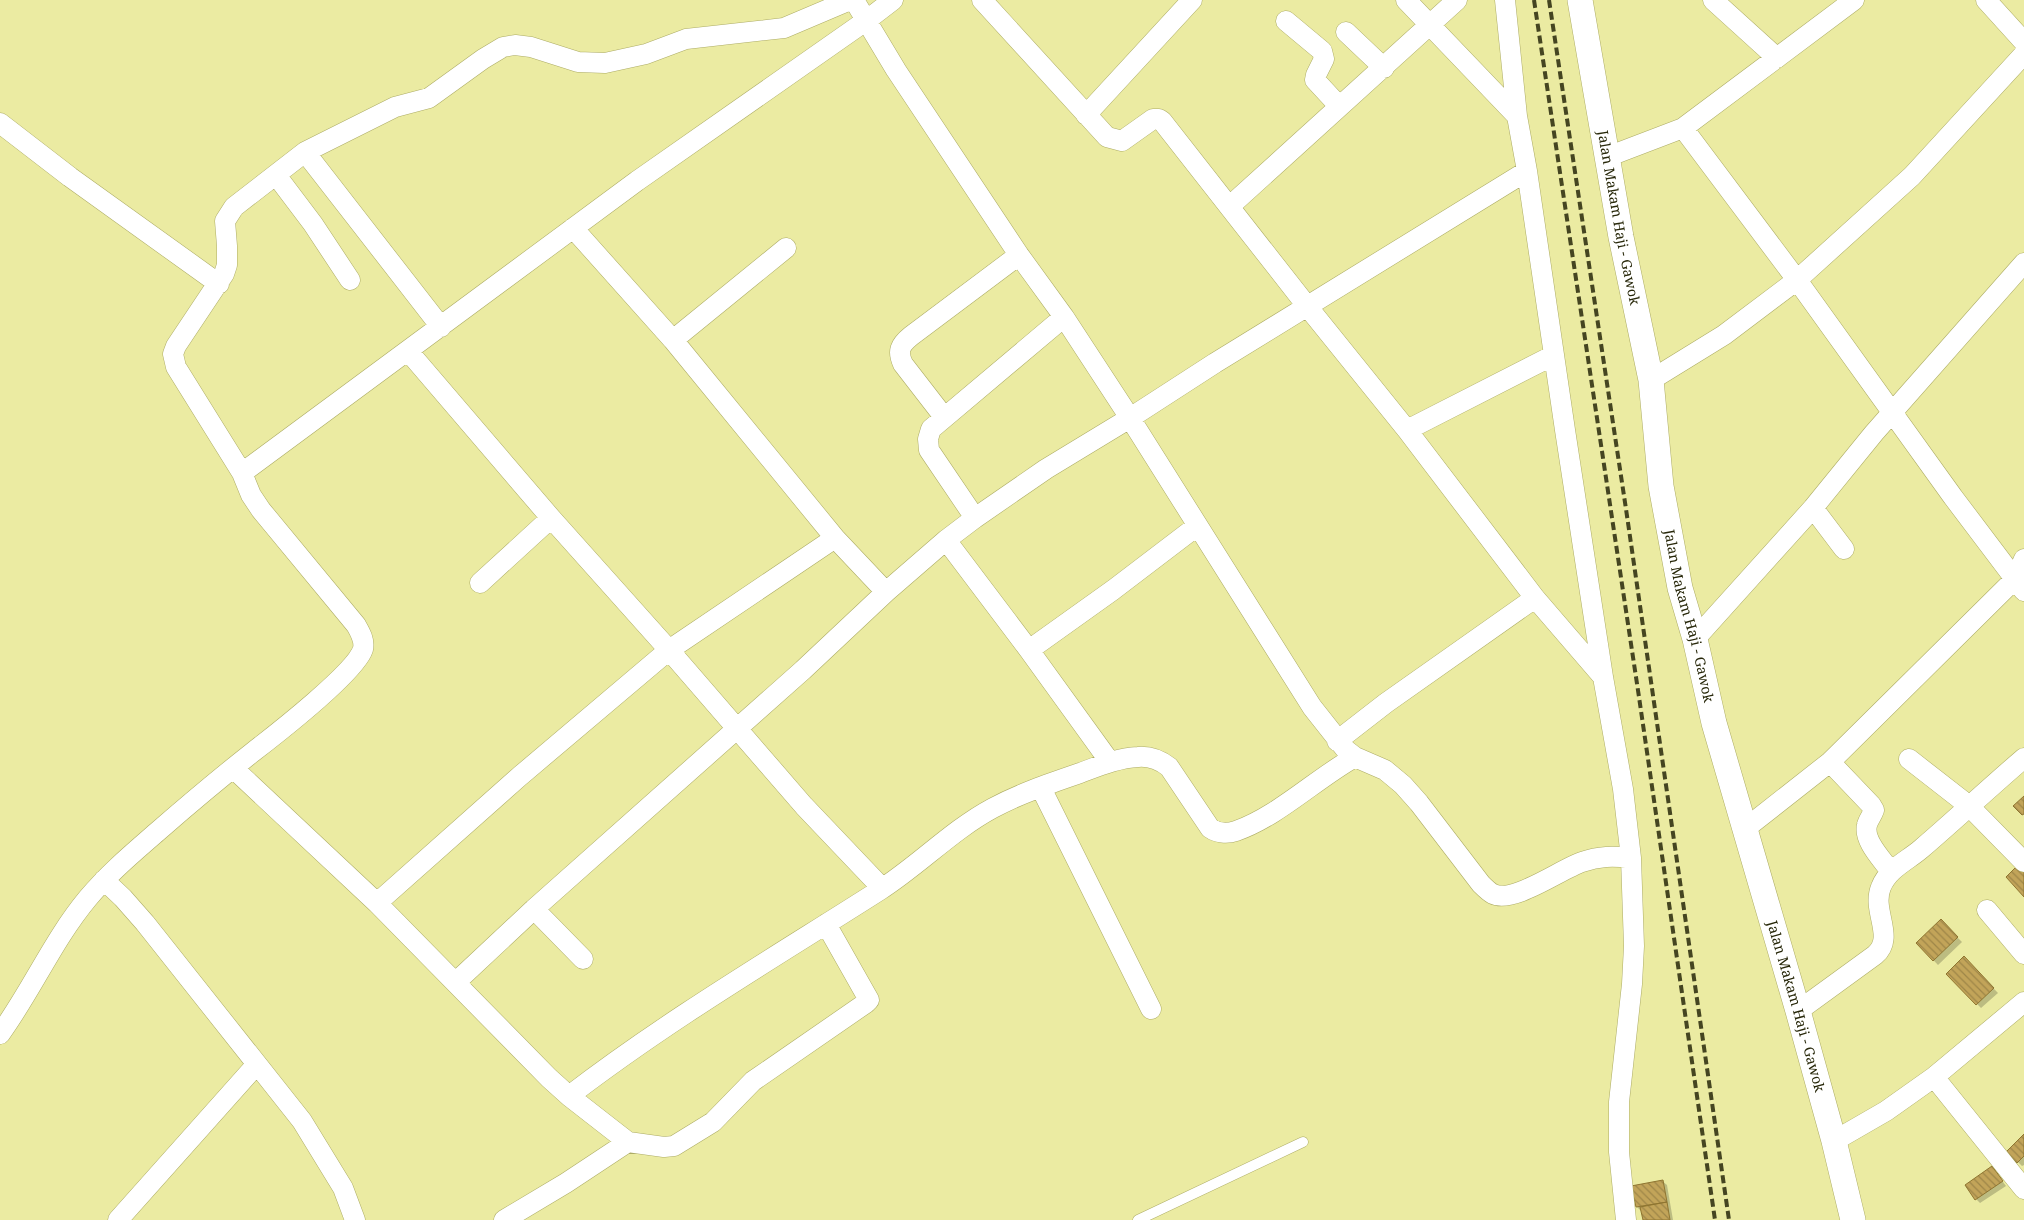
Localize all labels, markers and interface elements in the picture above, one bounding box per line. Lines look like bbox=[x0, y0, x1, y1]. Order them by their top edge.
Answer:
street label: Jalan Makam Haji - Gawok bbox=[1594, 128, 1645, 307]
street label: Jalan Makam Haji - Gawok bbox=[1660, 527, 1719, 705]
street label: Jalan Makam Haji - Gawok bbox=[1763, 917, 1830, 1095]

